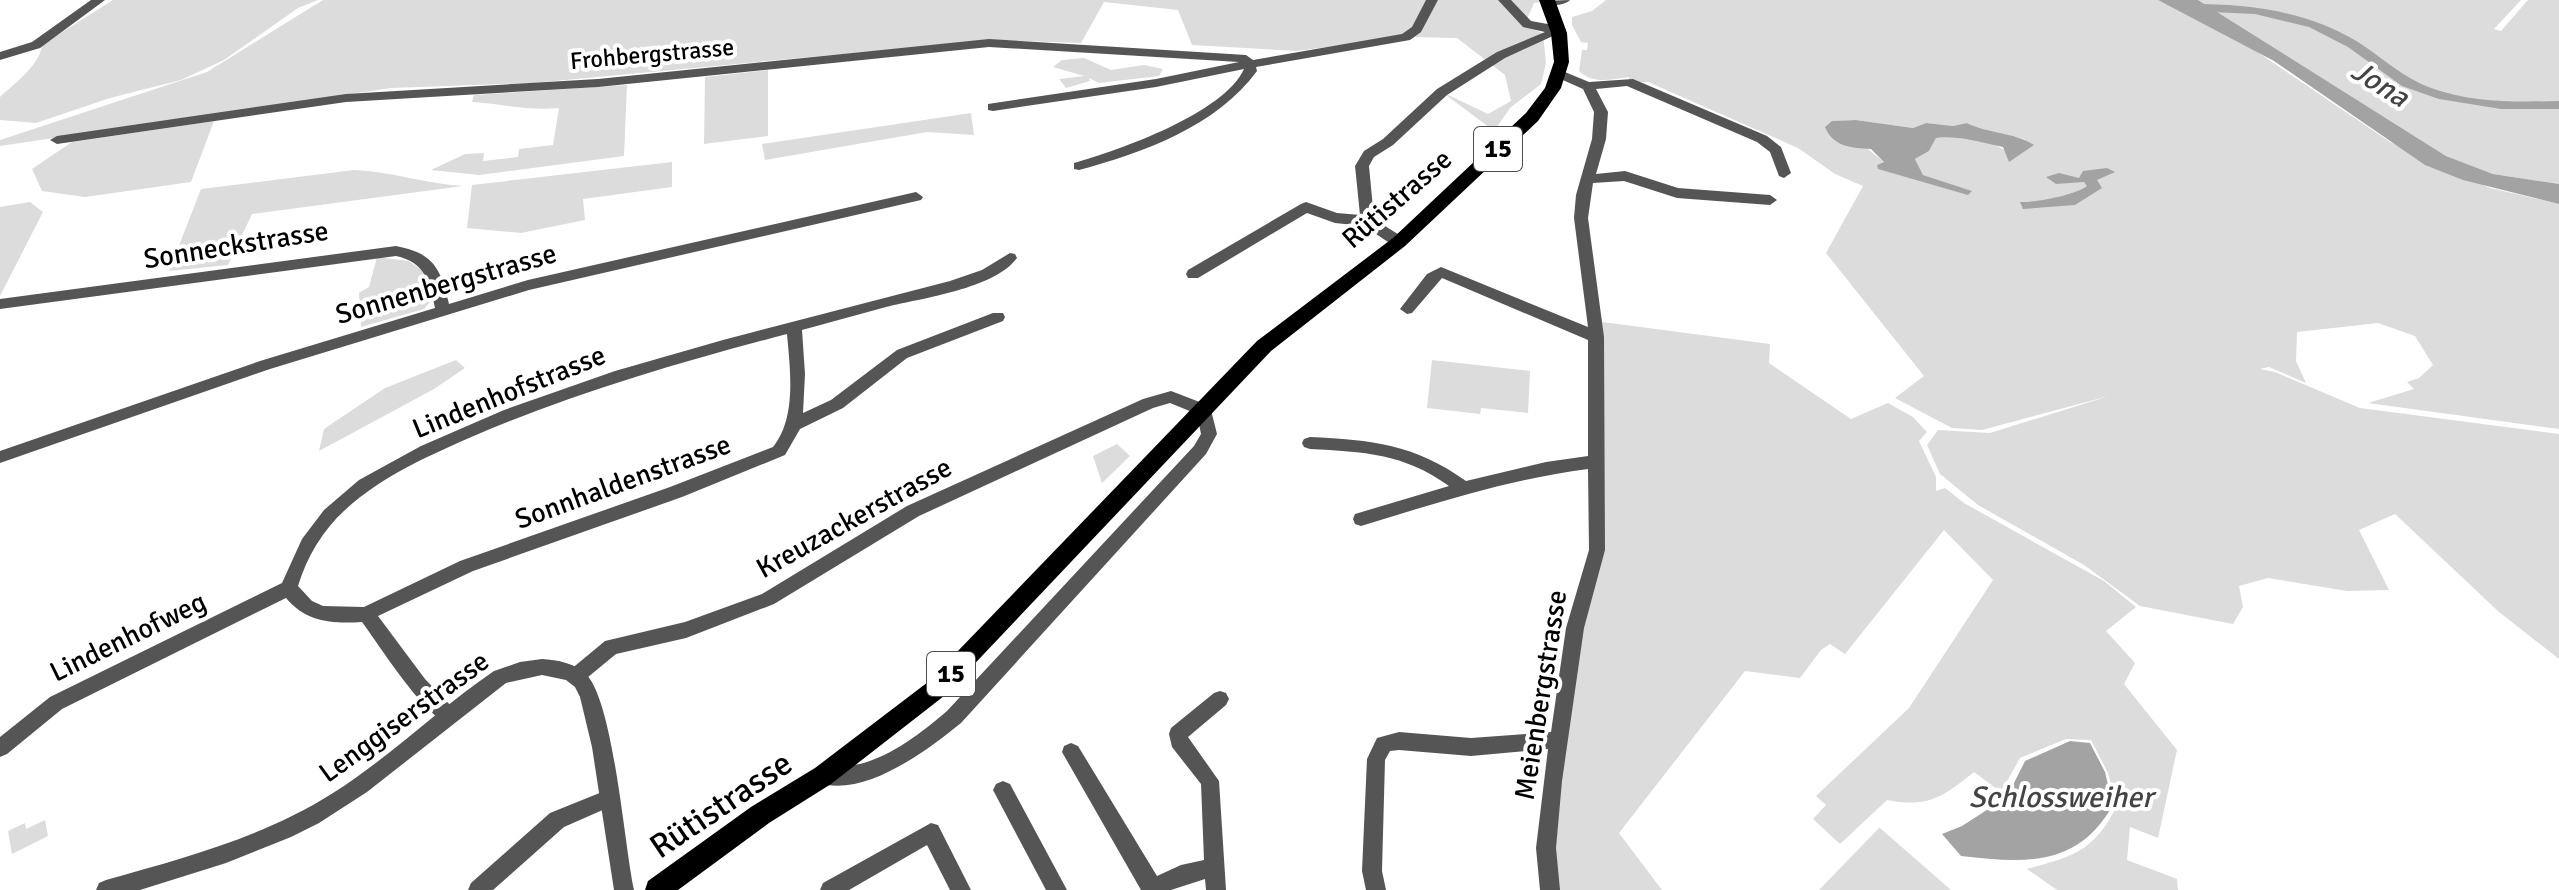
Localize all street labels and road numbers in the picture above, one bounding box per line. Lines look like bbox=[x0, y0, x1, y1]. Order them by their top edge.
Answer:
street label: Frohbergstrasse bbox=[569, 32, 735, 76]
road number: 15 bbox=[1474, 127, 1522, 171]
street label: Rütistrasse bbox=[1335, 142, 1459, 256]
street label: Sonneckstrasse bbox=[141, 214, 331, 276]
street label: Sonnenbergstrasse bbox=[332, 236, 560, 332]
street label: Lindenhofstrasse bbox=[408, 338, 610, 446]
street label: Sonnhaldenstrasse bbox=[510, 427, 736, 537]
street label: Kreuzackerstrasse bbox=[750, 450, 958, 586]
street label: Lindenhofweg bbox=[44, 585, 212, 689]
street label: Meienbergstrasse bbox=[1508, 588, 1574, 802]
street label: Lenggiserstrasse bbox=[312, 644, 496, 790]
road number: 15 bbox=[927, 652, 975, 696]
street label: Rütistrasse bbox=[642, 742, 800, 868]

